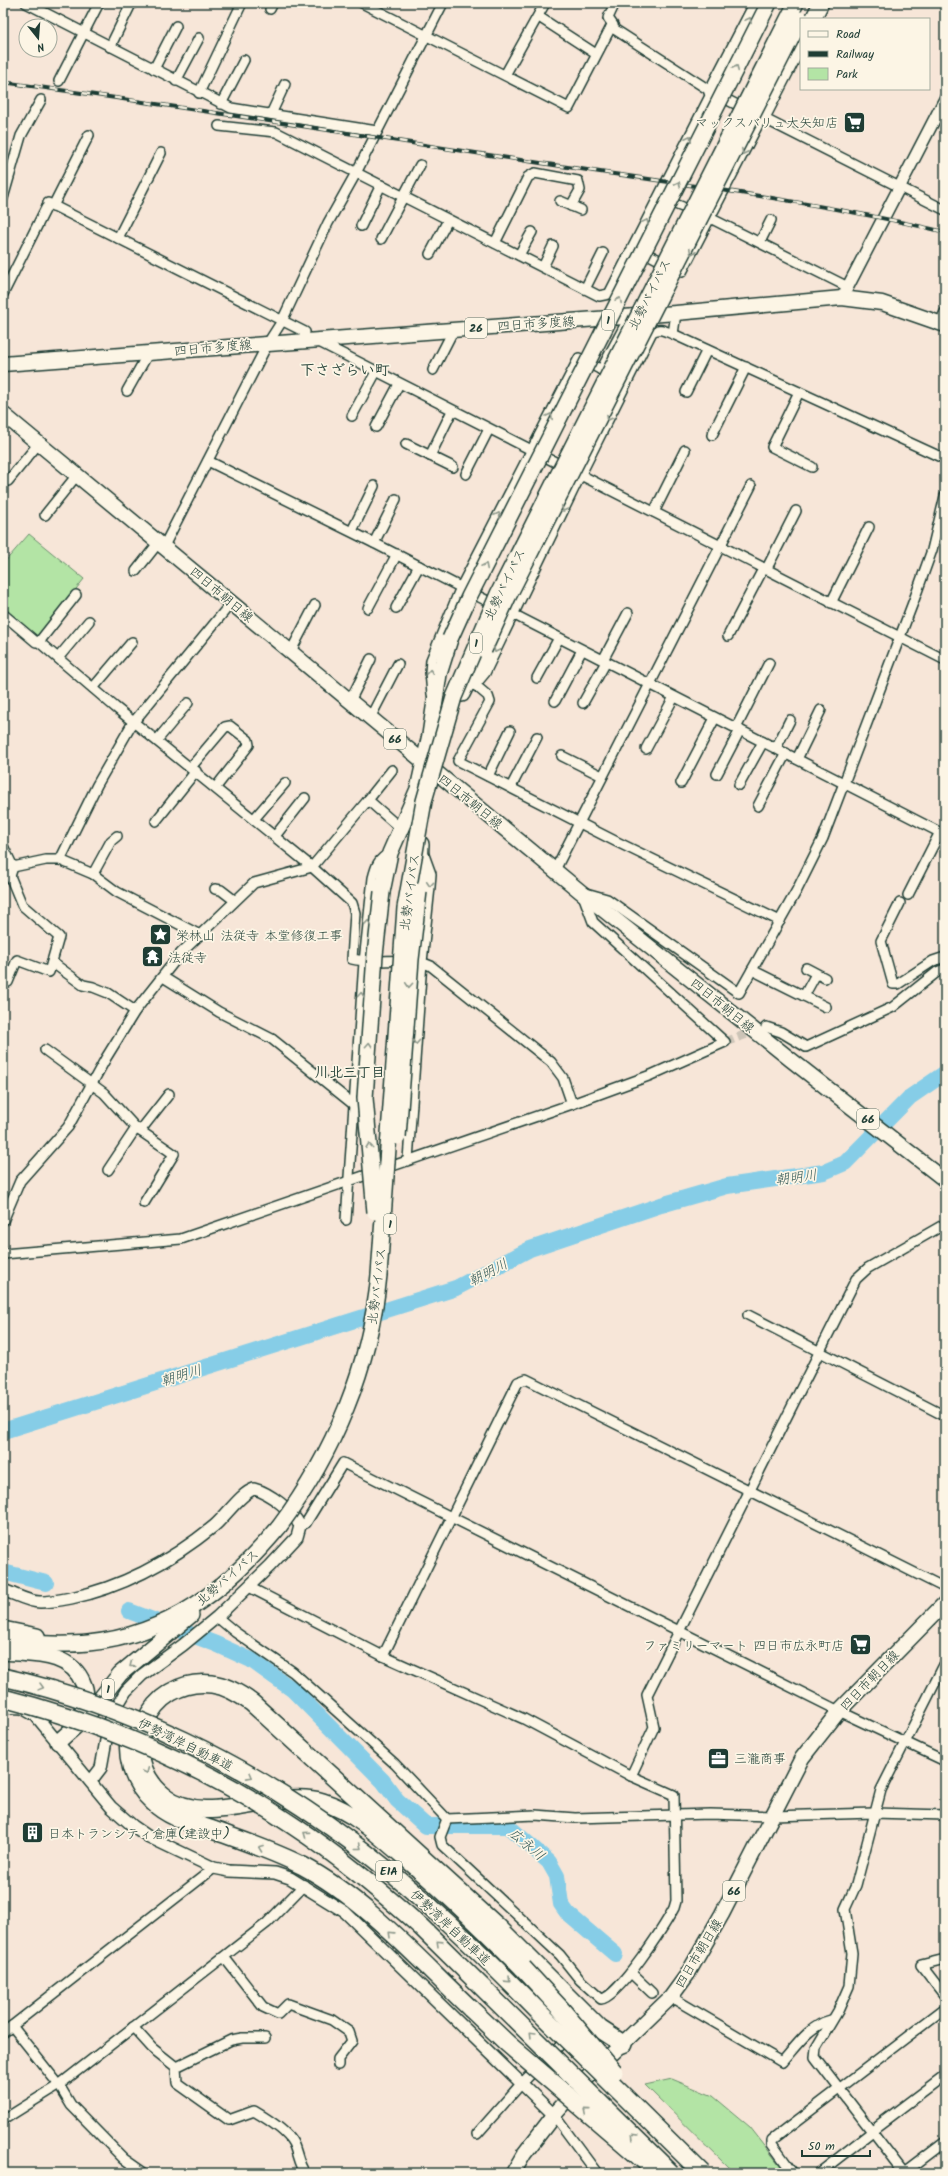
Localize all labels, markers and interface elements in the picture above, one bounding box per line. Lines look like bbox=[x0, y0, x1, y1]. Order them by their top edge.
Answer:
one-way arrow bbox=[744, 17, 752, 24]
north arrow bbox=[18, 18, 58, 58]
legend bbox=[800, 18, 930, 90]
text: Road bbox=[836, 25, 861, 44]
text: N bbox=[35, 37, 47, 56]
text: Railway bbox=[836, 45, 874, 64]
one-way arrow bbox=[732, 65, 739, 72]
text: Park bbox=[836, 65, 858, 84]
supermarket icon: マックスバリュ大矢知店 bbox=[841, 109, 867, 135]
place label: マックスバリュ大矢知店 bbox=[695, 113, 838, 134]
one-way arrow bbox=[684, 135, 691, 142]
one-way arrow bbox=[741, 148, 749, 155]
one-way arrow bbox=[673, 181, 680, 188]
one-way arrow bbox=[641, 219, 649, 226]
one-way arrow bbox=[690, 248, 697, 255]
street label: 北勢バイパス bbox=[623, 255, 677, 334]
one-way arrow bbox=[614, 296, 621, 304]
road number: 1 bbox=[602, 310, 614, 330]
street label: 四日市多度線 bbox=[496, 311, 577, 338]
road number: 26 bbox=[465, 318, 487, 338]
street label: 四日市多度線 bbox=[173, 335, 254, 362]
district label: 下さざらい町 bbox=[300, 359, 390, 383]
one-way arrow bbox=[545, 413, 553, 420]
one-way arrow bbox=[606, 414, 614, 421]
one-way arrow bbox=[561, 505, 568, 512]
one-way arrow bbox=[494, 512, 501, 520]
street label: 北勢バイパス bbox=[479, 545, 532, 624]
street label: 四日市朝日線 bbox=[184, 562, 258, 629]
one-way arrow bbox=[480, 563, 488, 570]
road number: 1 bbox=[470, 633, 482, 653]
one-way arrow bbox=[493, 645, 501, 653]
one-way arrow bbox=[426, 669, 435, 675]
road number: 66 bbox=[384, 729, 406, 749]
street label: 四日市朝日線 bbox=[433, 769, 508, 835]
street label: 北勢バイパス bbox=[395, 852, 426, 932]
one-way arrow bbox=[426, 881, 434, 887]
one-way arrow bbox=[363, 920, 372, 926]
place icon: 栄林山 法従寺 本堂修復工事 bbox=[147, 922, 173, 948]
place label: 栄林山 法従寺 本堂修復工事 bbox=[176, 926, 342, 947]
temple icon: 法従寺 bbox=[139, 944, 165, 970]
place label: 法従寺 bbox=[168, 948, 207, 969]
street label: 四日市朝日線 bbox=[685, 973, 760, 1039]
one-way arrow bbox=[405, 982, 414, 988]
one-way arrow bbox=[357, 992, 366, 998]
one-way arrow bbox=[412, 1039, 421, 1045]
one-way arrow bbox=[364, 1042, 373, 1048]
district label: 川北三丁目 bbox=[315, 1062, 385, 1084]
road number: 66 bbox=[857, 1109, 879, 1129]
one-way arrow bbox=[365, 1143, 374, 1149]
water label: 朝明川 bbox=[774, 1164, 818, 1192]
road number: 1 bbox=[384, 1214, 396, 1234]
street label: 北勢バイパス bbox=[362, 1246, 393, 1326]
water label: 朝明川 bbox=[465, 1253, 512, 1292]
water label: 朝明川 bbox=[158, 1359, 205, 1393]
street label: 北勢バイパス bbox=[192, 1545, 264, 1612]
supermarket icon: ファミリーマート 四日市広永町店 bbox=[847, 1632, 873, 1658]
place label: ファミリーマート 四日市広永町店 bbox=[644, 1636, 844, 1657]
street label: 四日市朝日線 bbox=[835, 1645, 905, 1716]
one-way arrow bbox=[129, 1660, 136, 1667]
road number: 1 bbox=[102, 1679, 114, 1699]
one-way arrow bbox=[38, 1682, 44, 1690]
street label: 伊勢湾岸自動車道 bbox=[134, 1713, 237, 1778]
office icon: 三瀧商事 bbox=[705, 1745, 731, 1771]
place label: 三瀧商事 bbox=[734, 1749, 786, 1770]
one-way arrow bbox=[141, 1768, 149, 1775]
one-way arrow bbox=[246, 1771, 253, 1778]
building icon: 日本トランシティ倉庫(建設中) bbox=[19, 1820, 45, 1846]
water label: 広永川 bbox=[503, 1823, 550, 1867]
place label: 日本トランシティ倉庫(建設中) bbox=[48, 1824, 230, 1845]
one-way arrow bbox=[303, 1831, 310, 1839]
one-way arrow bbox=[354, 1842, 361, 1849]
one-way arrow bbox=[257, 1844, 264, 1852]
road number: E1A bbox=[376, 1861, 402, 1881]
road number: 66 bbox=[723, 1881, 745, 1901]
street label: 伊勢湾岸自動車道 bbox=[405, 1885, 495, 1971]
street label: 四日市朝日線 bbox=[670, 1914, 729, 1993]
one-way arrow bbox=[389, 1932, 396, 1939]
one-way arrow bbox=[436, 1940, 444, 1948]
one-way arrow bbox=[503, 1975, 510, 1982]
one-way arrow bbox=[529, 2031, 537, 2039]
one-way arrow bbox=[583, 2109, 590, 2116]
scale bar bbox=[802, 2132, 870, 2158]
one-way arrow bbox=[631, 2133, 639, 2141]
text: 50 m bbox=[808, 2137, 835, 2156]

